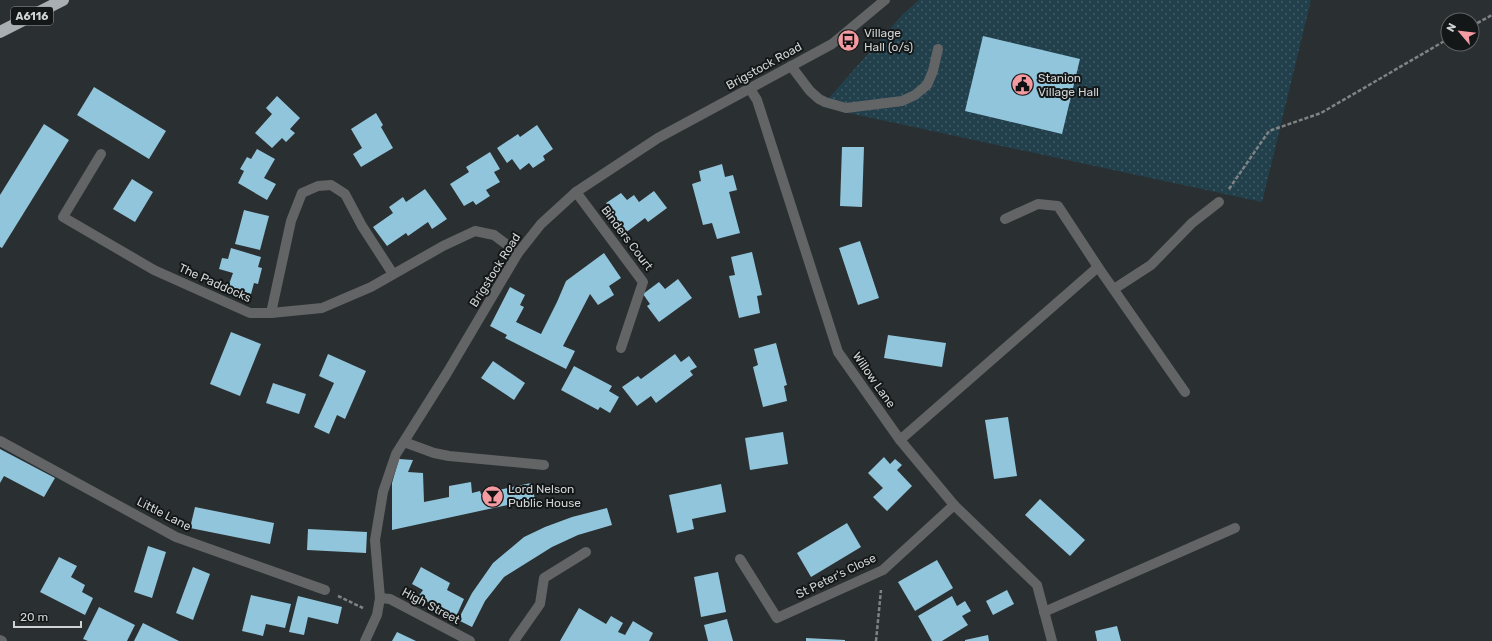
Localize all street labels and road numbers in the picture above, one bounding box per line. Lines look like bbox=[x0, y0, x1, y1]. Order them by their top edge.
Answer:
road number: A6116 bbox=[11, 7, 53, 25]
street label: Brigstock Road bbox=[724, 39, 804, 93]
street label: Binders Court bbox=[598, 203, 656, 273]
street label: Brigstock Road bbox=[467, 230, 523, 310]
street label: The Paddocks bbox=[177, 261, 253, 305]
street label: Willow Lane bbox=[850, 349, 898, 411]
street label: Little Lane bbox=[135, 494, 194, 534]
street label: St Peter's Close bbox=[794, 550, 879, 601]
street label: High Street bbox=[400, 585, 463, 627]

